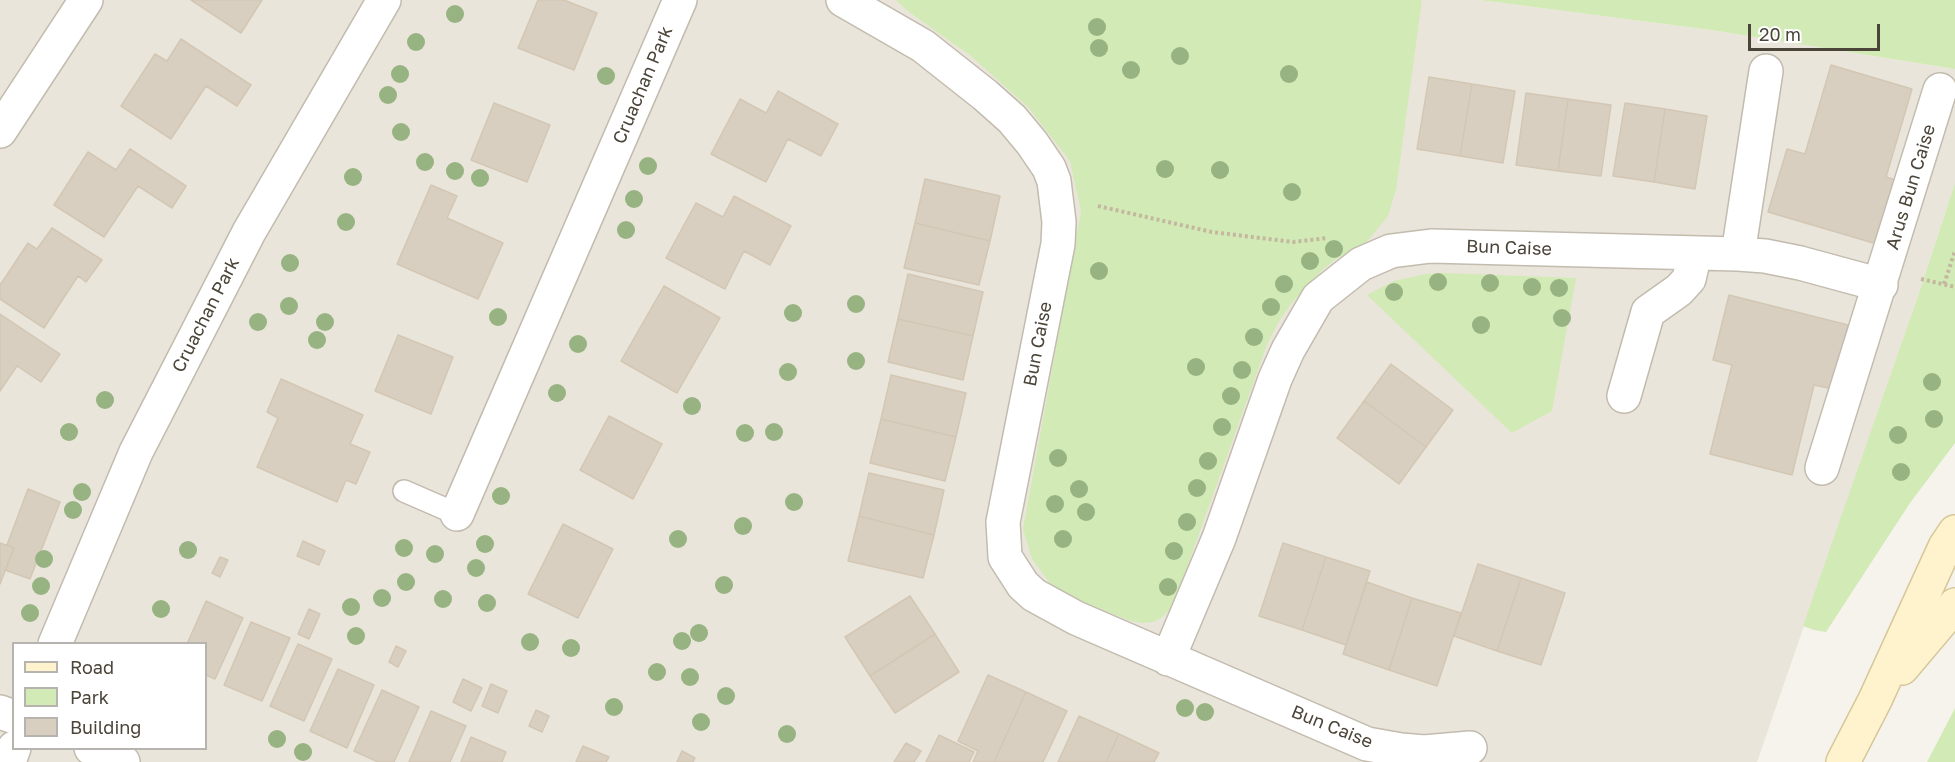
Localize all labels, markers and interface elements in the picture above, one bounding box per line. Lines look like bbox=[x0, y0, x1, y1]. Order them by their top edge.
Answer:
scale bar bbox=[1751, 12, 1883, 50]
street label: Cruachan Park bbox=[608, 23, 678, 147]
text: 20 m bbox=[1759, 23, 1801, 45]
street label: Arus Bun Caise bbox=[1882, 122, 1940, 252]
street label: Bun Caise bbox=[1466, 236, 1552, 260]
street label: Cruachan Park bbox=[168, 254, 244, 376]
street label: Bun Caise bbox=[1019, 300, 1057, 388]
legend bbox=[12, 642, 207, 750]
text: Road bbox=[70, 656, 114, 678]
text: Park bbox=[70, 686, 109, 708]
street label: Bun Caise bbox=[1288, 701, 1376, 753]
text: Building bbox=[70, 716, 141, 738]

